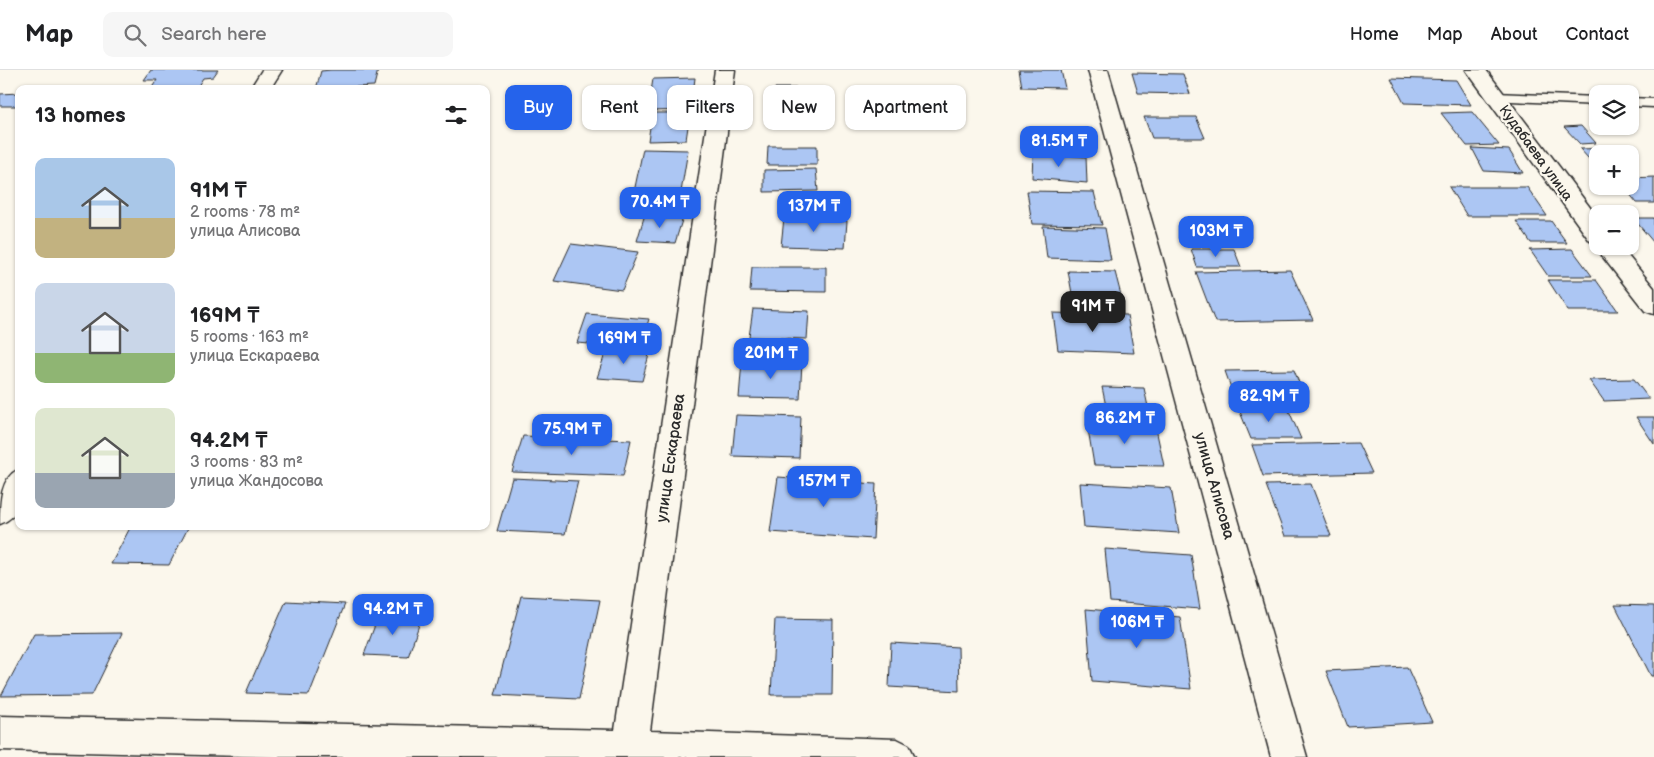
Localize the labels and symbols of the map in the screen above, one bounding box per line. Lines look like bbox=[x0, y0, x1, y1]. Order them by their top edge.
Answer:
street label: Кудабаева улица bbox=[1496, 102, 1577, 205]
pin: 81.5M ₸ bbox=[1013, 126, 1105, 168]
pin: 70.4M ₸ bbox=[614, 186, 706, 229]
pin: 137M ₸ bbox=[773, 190, 855, 233]
pin: 103M ₸ bbox=[1175, 216, 1257, 258]
pin: 91M ₸ bbox=[1058, 290, 1128, 333]
pin: 169M ₸ bbox=[583, 322, 665, 365]
pin: 201M ₸ bbox=[730, 338, 812, 380]
pin: 82.9M ₸ bbox=[1223, 380, 1315, 423]
street label: улица Ескараева bbox=[653, 392, 690, 524]
pin: 86.2M ₸ bbox=[1079, 402, 1171, 445]
pin: 75.9M ₸ bbox=[526, 414, 618, 456]
street label: улица Алисова bbox=[1190, 430, 1238, 542]
pin: 157M ₸ bbox=[783, 466, 865, 508]
pin: 94.2M ₸ bbox=[347, 594, 439, 636]
pin: 106M ₸ bbox=[1096, 606, 1178, 649]

